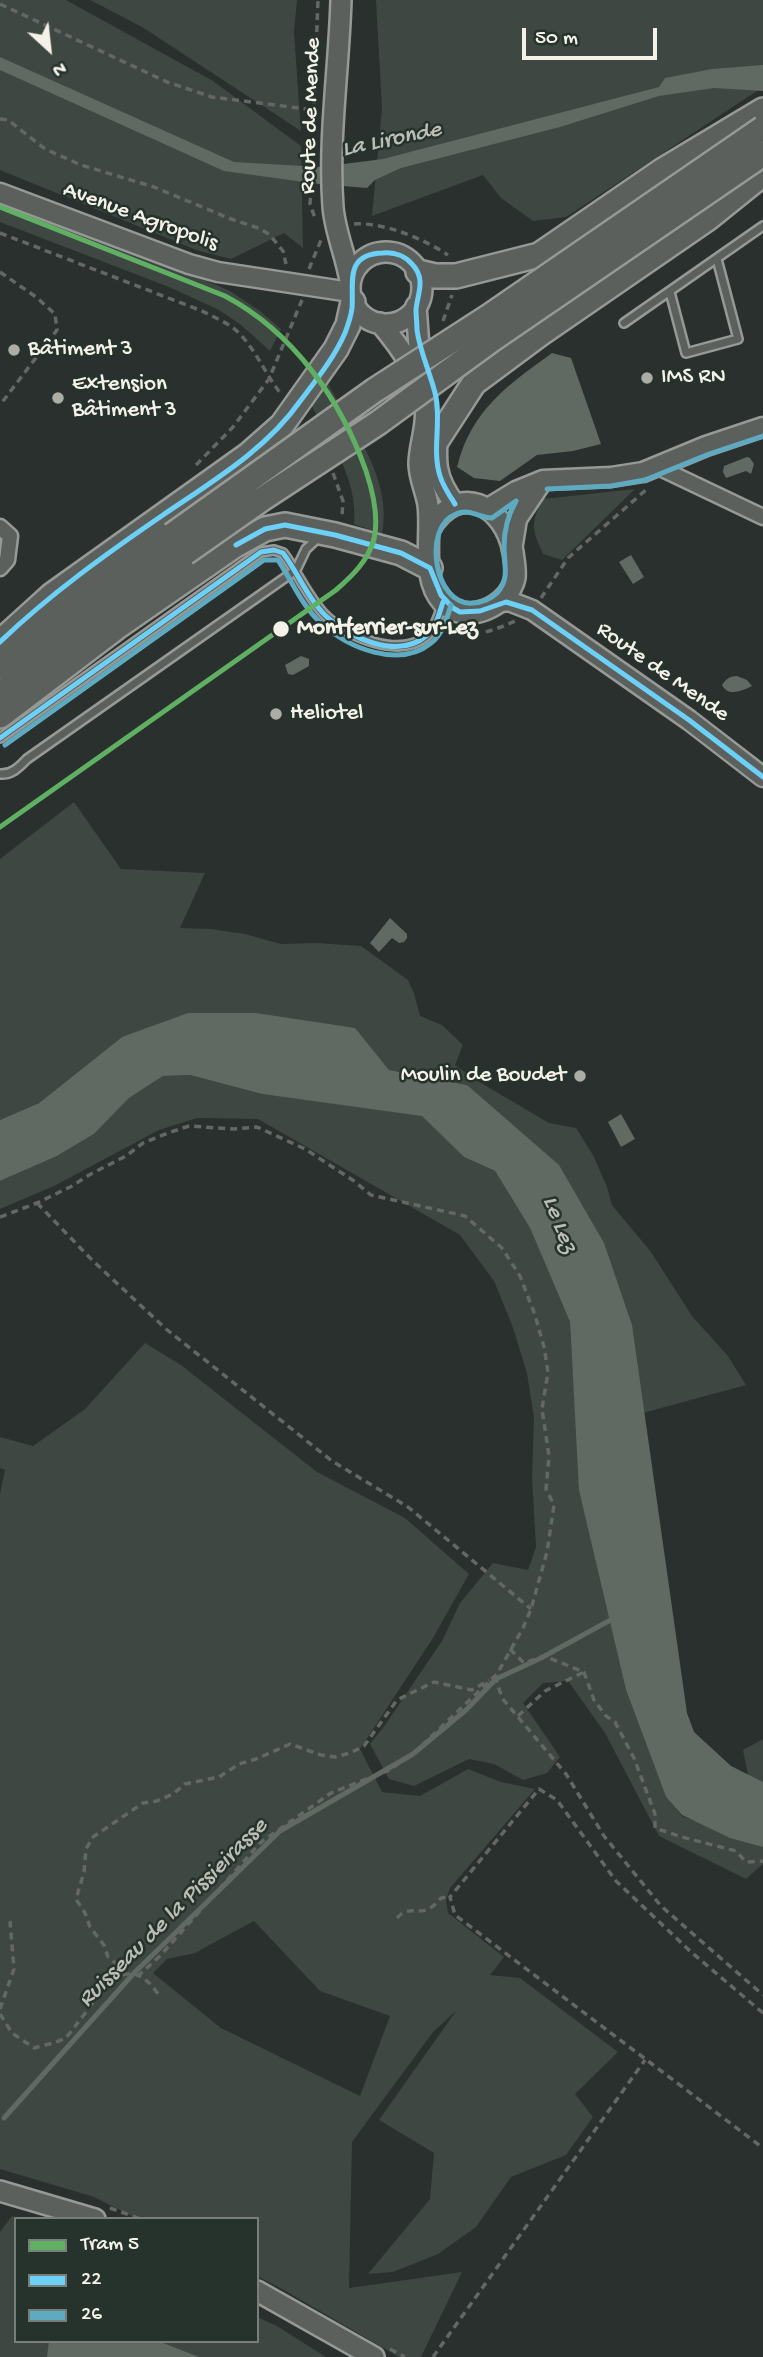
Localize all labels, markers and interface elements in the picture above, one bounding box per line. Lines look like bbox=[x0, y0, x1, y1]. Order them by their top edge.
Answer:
north arrow bbox=[14, 14, 84, 84]
scale bar bbox=[525, 14, 660, 58]
text: 50 m bbox=[535, 27, 578, 52]
street label: Route de Mende bbox=[295, 37, 329, 195]
text: N bbox=[48, 55, 70, 81]
water label: La Lironde bbox=[340, 116, 444, 166]
street label: Avenue Agropolis bbox=[59, 177, 221, 259]
place label: Bâtiment 3 bbox=[28, 336, 133, 364]
marker: Bâtiment 3 bbox=[6, 342, 22, 358]
place label: IMS RN bbox=[661, 364, 726, 392]
marker: IMS RN bbox=[639, 370, 655, 386]
place label: Extension Bâtiment 3 bbox=[72, 371, 177, 425]
marker: Extension Bâtiment 3 bbox=[50, 390, 66, 406]
place label: Montferrier-sur-Lez bbox=[297, 615, 478, 643]
street label: Route de Mende bbox=[590, 617, 734, 729]
marker: Montferrier-sur-Lez bbox=[271, 619, 291, 639]
place label: Heliotel bbox=[290, 700, 363, 728]
marker: Heliotel bbox=[268, 706, 284, 722]
place label: Moulin de Boudet bbox=[401, 1062, 566, 1090]
marker: Moulin de Boudet bbox=[572, 1068, 588, 1084]
water label: Le Lez bbox=[534, 1192, 582, 1258]
water label: Ruisseau de la Pissieirasse bbox=[73, 1813, 275, 2015]
legend bbox=[14, 2217, 259, 2343]
text: Tram 5 bbox=[81, 2233, 139, 2258]
text: 22 bbox=[81, 2268, 102, 2293]
text: 26 bbox=[81, 2303, 102, 2328]

